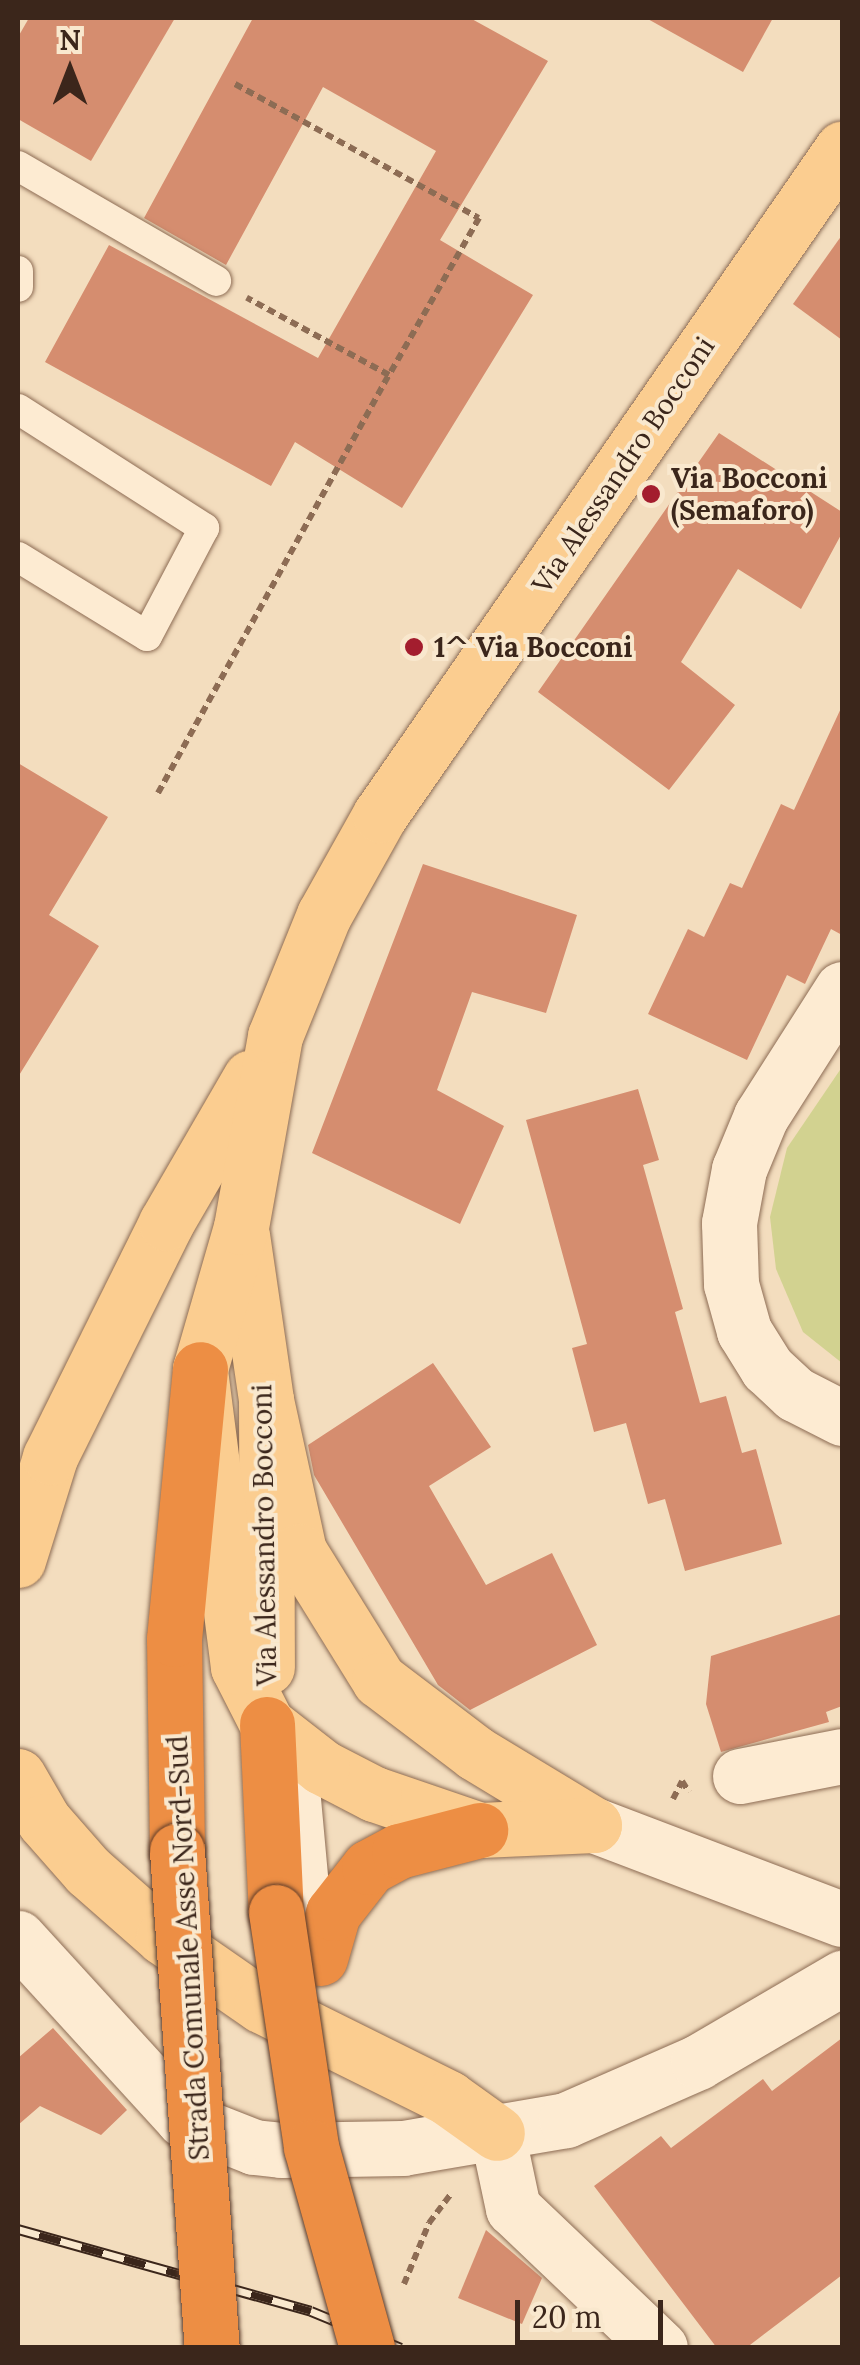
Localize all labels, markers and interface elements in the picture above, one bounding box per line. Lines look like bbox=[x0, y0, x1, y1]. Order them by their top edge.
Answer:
north arrow bbox=[20, 20, 120, 120]
text: N bbox=[59, 22, 81, 58]
street label: Via Alessandro Bocconi bbox=[525, 330, 721, 600]
place label: Via Bocconi (Semaforo) bbox=[671, 461, 828, 527]
marker: Via Bocconi (Semaforo) bbox=[640, 483, 662, 505]
place label: 1^ Via Bocconi bbox=[434, 630, 632, 664]
marker: 1^ Via Bocconi bbox=[403, 636, 425, 658]
street label: Via Alessandro Bocconi bbox=[245, 1384, 283, 1686]
street label: Strada Comunale Asse Nord-Sud bbox=[160, 1735, 216, 2161]
scale bar bbox=[520, 2280, 668, 2342]
text: 20 m bbox=[532, 2298, 601, 2336]

